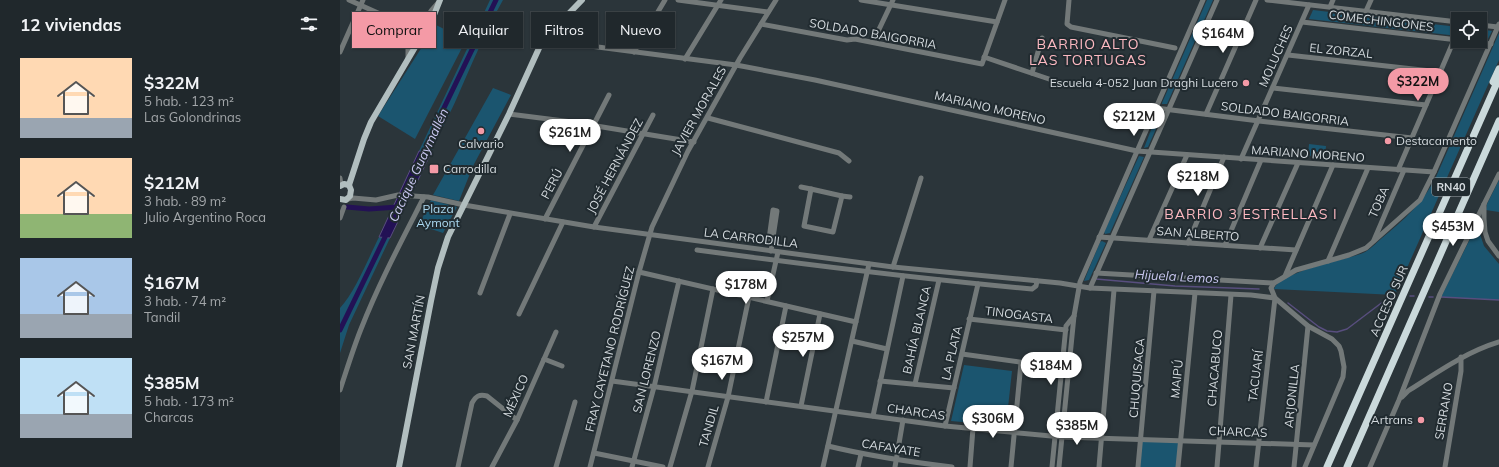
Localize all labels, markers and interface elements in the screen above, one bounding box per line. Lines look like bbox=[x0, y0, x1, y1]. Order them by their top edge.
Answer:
street label: COMECHINGONES bbox=[1328, 7, 1434, 34]
chip: Comprar bbox=[352, 12, 436, 48]
chip: Alquilar bbox=[444, 12, 523, 48]
chip: Filtros bbox=[531, 12, 598, 48]
chip: Nuevo bbox=[606, 12, 675, 48]
map controls bbox=[1451, 12, 1487, 48]
button: locate bbox=[1451, 12, 1487, 48]
icon: filters bbox=[298, 13, 320, 35]
text: 12 viviendas bbox=[20, 14, 122, 35]
street label: SOLDADO BAIGORRIA bbox=[808, 15, 938, 52]
pin: $164M bbox=[1195, 20, 1251, 54]
street label: MOLUCHES bbox=[1255, 22, 1296, 89]
text: $164M bbox=[1202, 25, 1244, 41]
district label: BARRIO ALTO LAS TORTUGAS bbox=[1029, 35, 1147, 69]
street label: EL ZORZAL bbox=[1309, 40, 1374, 61]
street label: JAVIER MORALES bbox=[668, 64, 729, 158]
pin: $322M bbox=[1390, 68, 1446, 102]
text: $322M bbox=[144, 72, 200, 93]
text: $322M bbox=[1397, 73, 1439, 89]
icon: home bbox=[52, 74, 100, 122]
place label: Escuela 4-052 Juan Draghi Lucero bbox=[1050, 75, 1238, 90]
marker: Escuela 4-052 Juan Draghi Lucero bbox=[1241, 78, 1251, 88]
street label: MARIANO MORENO bbox=[933, 87, 1047, 128]
text: 5 hab. · 123 m² bbox=[144, 93, 234, 109]
street label: SOLDADO BAIGORRIA bbox=[1220, 98, 1350, 129]
pin: $212M bbox=[1106, 103, 1162, 137]
water label: Cacique Guaymallén bbox=[385, 106, 451, 224]
text: $212M bbox=[1113, 108, 1155, 124]
text: Las Golondrinas bbox=[144, 109, 241, 125]
street label: JOSÉ HERNÁNDEZ bbox=[583, 116, 646, 216]
pin: $261M bbox=[542, 119, 598, 153]
text: $261M bbox=[549, 124, 591, 140]
marker: Calvario bbox=[476, 126, 486, 136]
place label: Destacamento bbox=[1396, 133, 1477, 148]
place label: Calvario bbox=[458, 136, 504, 151]
marker: Destacamento bbox=[1383, 136, 1393, 146]
street label: MARIANO MORENO bbox=[1251, 142, 1365, 165]
place label: Carrodilla bbox=[443, 161, 497, 176]
marker: Carrodilla bbox=[428, 163, 440, 175]
pin: $218M bbox=[1170, 163, 1226, 197]
street label: PERÚ bbox=[537, 166, 566, 201]
text: $218M bbox=[1177, 168, 1219, 184]
text: $212M bbox=[144, 172, 200, 193]
icon: home bbox=[52, 174, 100, 222]
road number: RN40 bbox=[1432, 178, 1470, 196]
street label: TOBA bbox=[1365, 184, 1392, 220]
text: 3 hab. · 89 m² bbox=[144, 193, 226, 209]
park label: Plaza Aymont bbox=[416, 201, 460, 230]
district label: BARRIO 3 ESTRELLAS I bbox=[1164, 205, 1338, 223]
text: Julio Argentino Roca bbox=[144, 209, 266, 225]
pin: $453M bbox=[1425, 213, 1481, 247]
text: $453M bbox=[1432, 218, 1474, 234]
street label: SAN ALBERTO bbox=[1156, 223, 1240, 244]
street label: LA CARRODILLA bbox=[703, 224, 799, 251]
street label: ACCESO SUR bbox=[1366, 263, 1411, 339]
street label: FRAY CAYETANO RODRÍGUEZ bbox=[582, 265, 637, 433]
water label: Hijuela Lemos bbox=[1134, 266, 1220, 286]
pin: $178M bbox=[718, 271, 774, 305]
text: $167M bbox=[144, 272, 200, 293]
icon: home bbox=[52, 274, 100, 322]
text: $178M bbox=[725, 276, 767, 292]
street label: BAHÍA BLANCA bbox=[899, 284, 934, 376]
text: 3 hab. · 74 m² bbox=[144, 293, 226, 309]
street label: SAN MARTÍN bbox=[399, 294, 428, 370]
street label: TINOGASTA bbox=[984, 303, 1054, 326]
text: Tandil bbox=[144, 309, 180, 325]
pin: $257M bbox=[775, 324, 831, 358]
street label: LA PLATA bbox=[938, 324, 965, 382]
street label: SAN LORENZO bbox=[629, 329, 664, 415]
text: $257M bbox=[782, 329, 824, 345]
street label: CHACABUCO bbox=[1204, 329, 1225, 407]
street label: CHUQUISACA bbox=[1126, 337, 1147, 419]
pin: $167M bbox=[694, 347, 750, 381]
street label: TACUARÍ bbox=[1245, 348, 1266, 403]
text: $167M bbox=[701, 352, 743, 368]
pin: $184M bbox=[1023, 352, 1079, 386]
text: $184M bbox=[1030, 357, 1072, 373]
street label: MAIPÚ bbox=[1167, 359, 1186, 399]
street label: ARJONILLA bbox=[1281, 363, 1302, 429]
text: $385M bbox=[144, 372, 200, 393]
street label: MÉXICO bbox=[499, 372, 532, 420]
icon: home bbox=[52, 374, 100, 422]
street label: SERRANO bbox=[1431, 381, 1456, 441]
text: 5 hab. · 173 m² bbox=[144, 393, 234, 409]
street label: CHARCAS bbox=[886, 400, 946, 423]
street label: TANDIL bbox=[695, 403, 722, 448]
pin: $306M bbox=[965, 405, 1021, 439]
text: Charcas bbox=[144, 409, 194, 425]
text: $306M bbox=[972, 410, 1014, 426]
pin: $385M bbox=[1049, 412, 1105, 446]
place label: Artrans bbox=[1371, 412, 1413, 427]
marker: Artrans bbox=[1416, 415, 1426, 425]
text: $385M bbox=[1056, 417, 1098, 433]
street label: CHARCAS bbox=[1208, 423, 1268, 440]
street label: CAFAYATE bbox=[860, 435, 922, 460]

